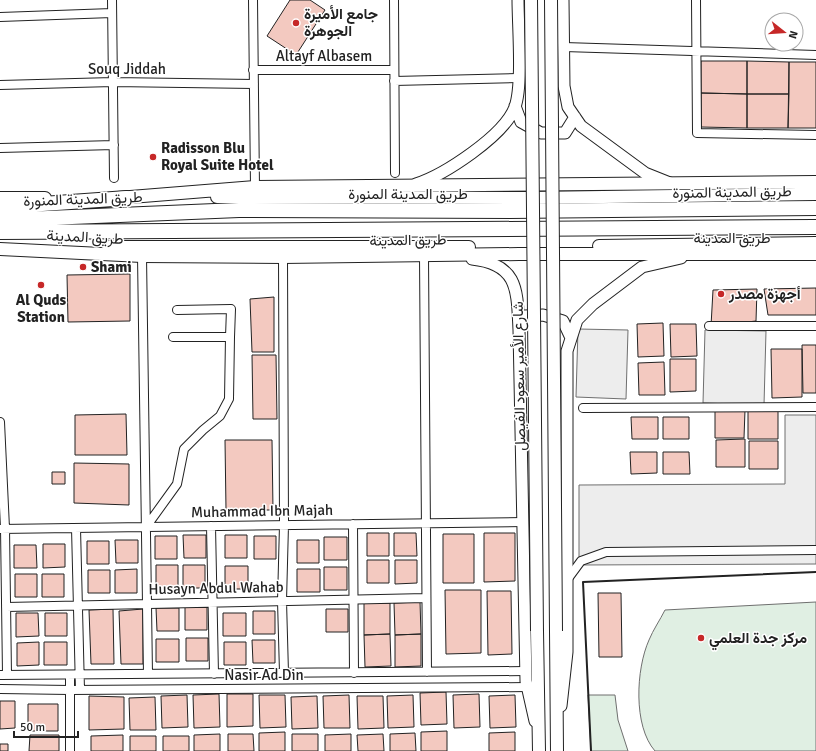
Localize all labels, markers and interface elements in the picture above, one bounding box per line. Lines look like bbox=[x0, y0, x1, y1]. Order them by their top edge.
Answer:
place label: جامع الأميرة الجوهرة bbox=[304, 5, 378, 40]
north arrow bbox=[764, 12, 804, 52]
marker: جامع الأميرة الجوهرة bbox=[291, 18, 301, 28]
text: N bbox=[786, 29, 800, 40]
street label: Altayf Albasem bbox=[276, 47, 372, 65]
street label: Souq Jiddah bbox=[88, 60, 166, 78]
place label: Radisson Blu Royal Suite Hotel bbox=[161, 139, 274, 174]
marker: Radisson Blu Royal Suite Hotel bbox=[148, 152, 158, 162]
street label: طريق المدينة المنورة bbox=[672, 182, 792, 203]
street label: طريق المدينة المنورة bbox=[348, 185, 468, 204]
street label: طريق المدينة المنورة bbox=[23, 188, 143, 211]
street label: طريق المدينة bbox=[46, 226, 124, 249]
street label: طريق المدينة bbox=[694, 229, 771, 248]
street label: طريق المدينة bbox=[369, 230, 447, 251]
place label: Shami bbox=[91, 258, 132, 276]
marker: Shami bbox=[78, 262, 88, 272]
marker: Al Quds Station bbox=[36, 280, 46, 290]
place label: أجهزة مصدر bbox=[728, 285, 801, 303]
marker: أجهزة مصدر bbox=[716, 289, 726, 299]
place label: Al Quds Station bbox=[16, 291, 67, 326]
street label: شارع الأمير سعود الفيصل bbox=[509, 301, 531, 451]
street label: Muhammad Ibn Majah bbox=[191, 501, 333, 521]
street label: Husayn Abdul Wahab bbox=[148, 578, 284, 598]
place label: مركز جدة العلمي bbox=[709, 629, 807, 651]
marker: مركز جدة العلمي bbox=[696, 633, 706, 643]
street label: Nasir Ad Din bbox=[224, 666, 304, 684]
scale bar bbox=[14, 713, 78, 739]
text: 50 m bbox=[20, 720, 45, 735]

